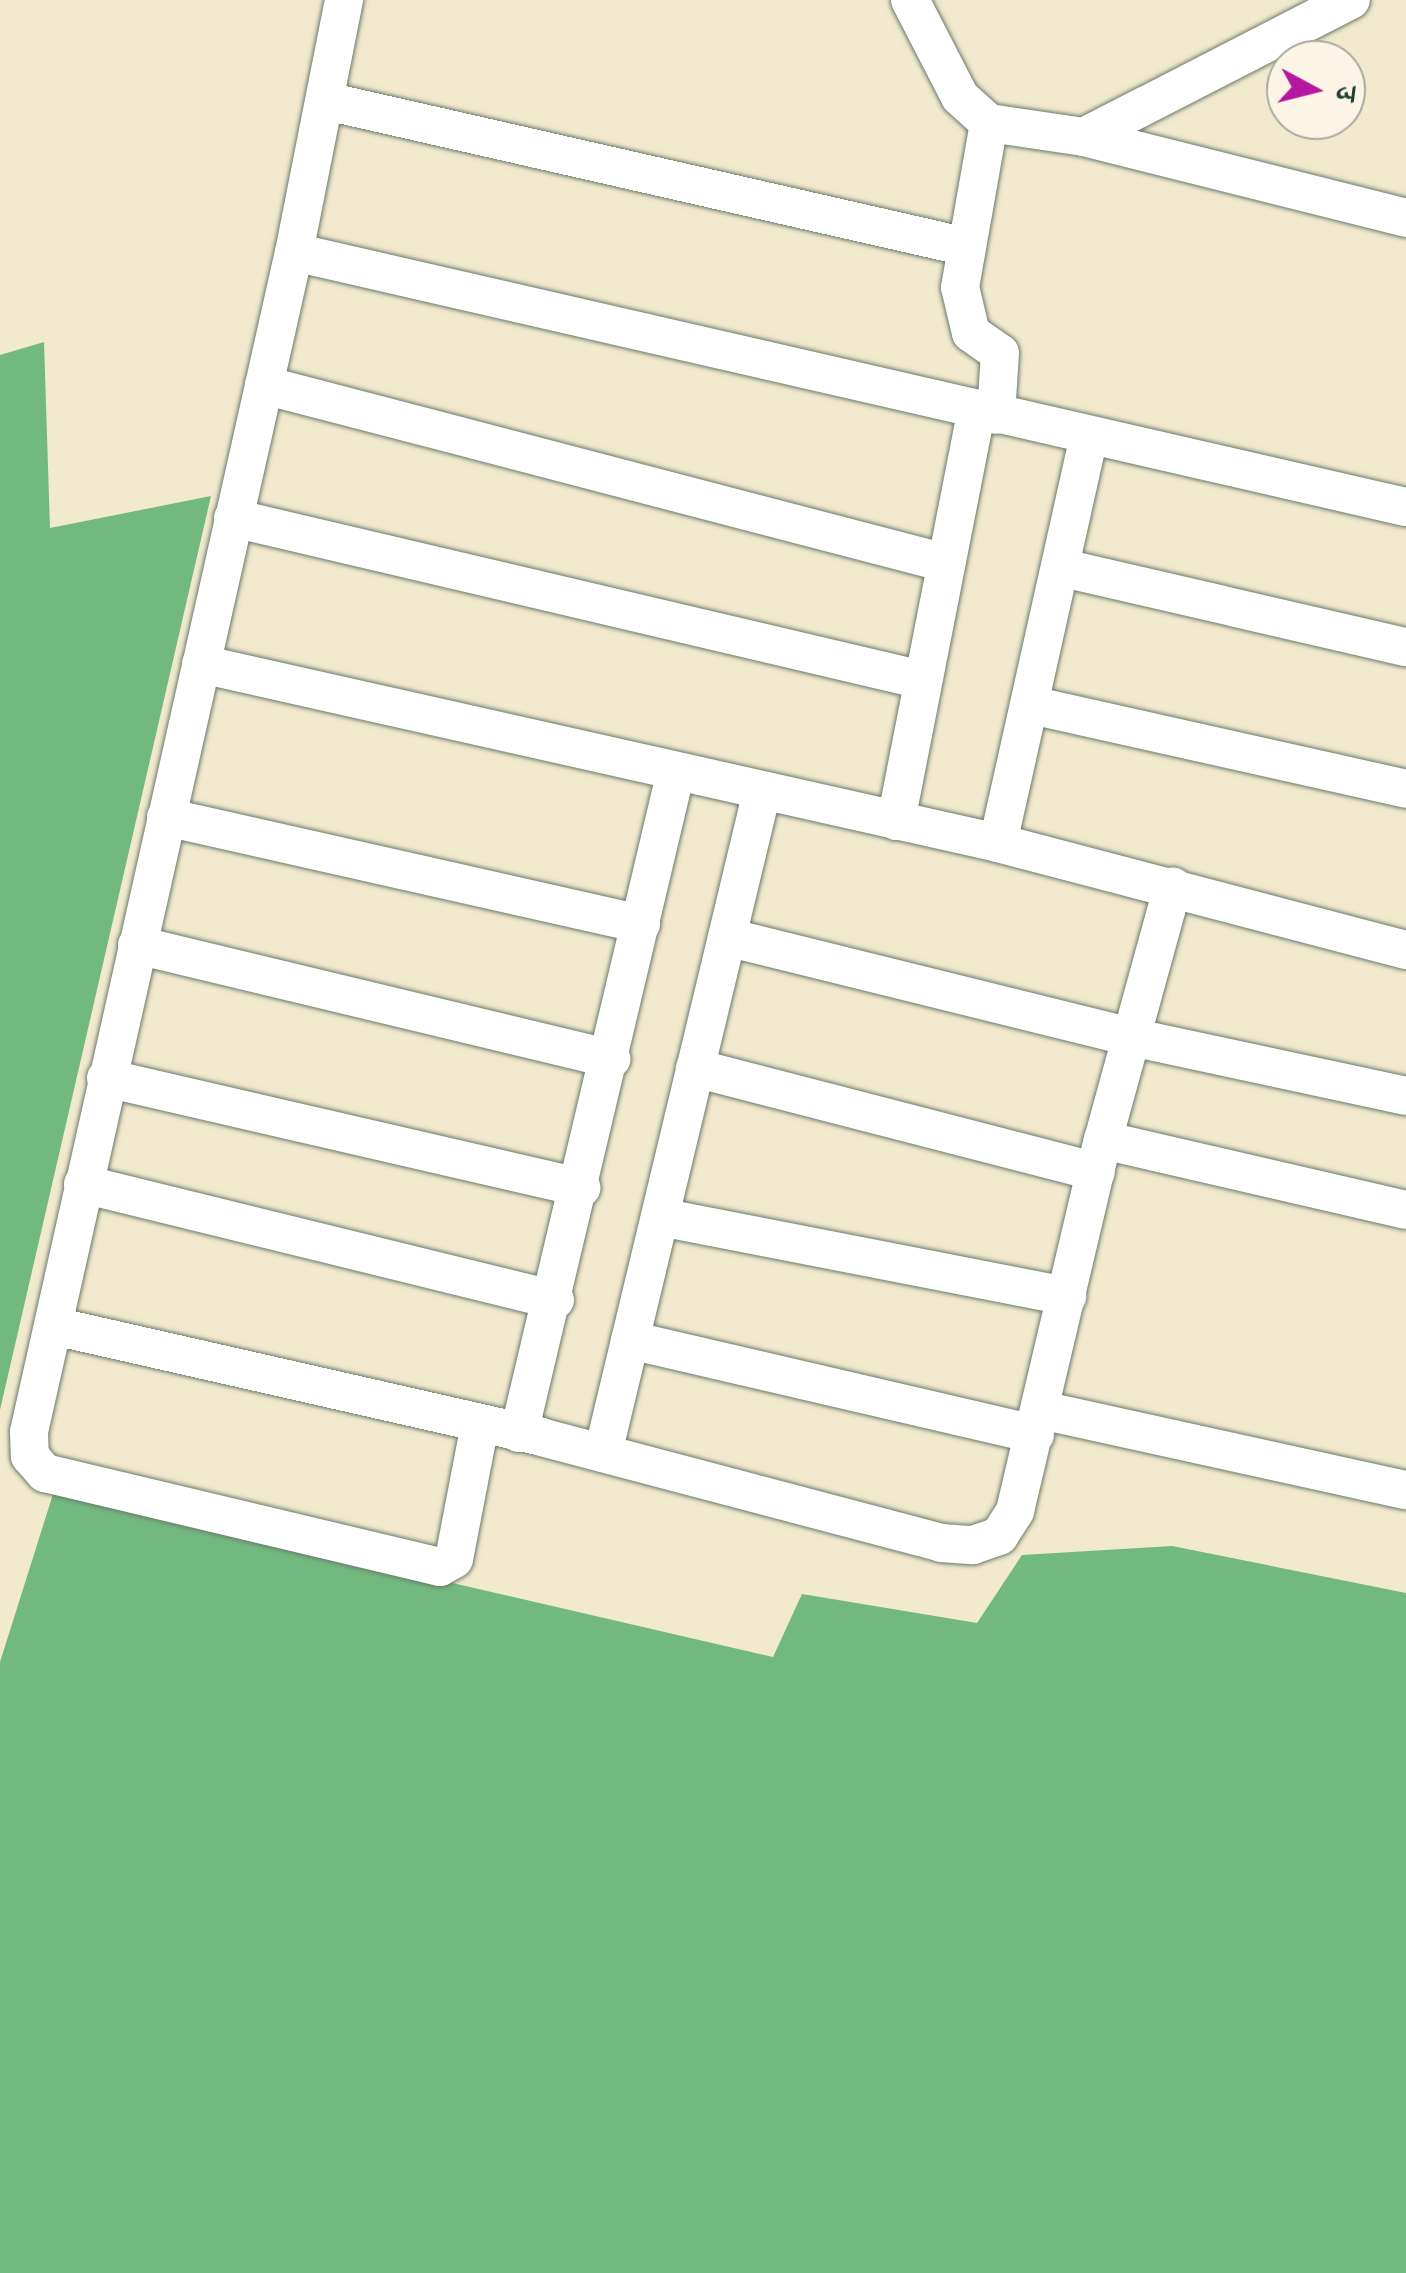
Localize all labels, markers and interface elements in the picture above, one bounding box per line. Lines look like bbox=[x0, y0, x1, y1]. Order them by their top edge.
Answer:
north arrow bbox=[1266, 40, 1366, 140]
text: उ bbox=[1324, 84, 1365, 103]

